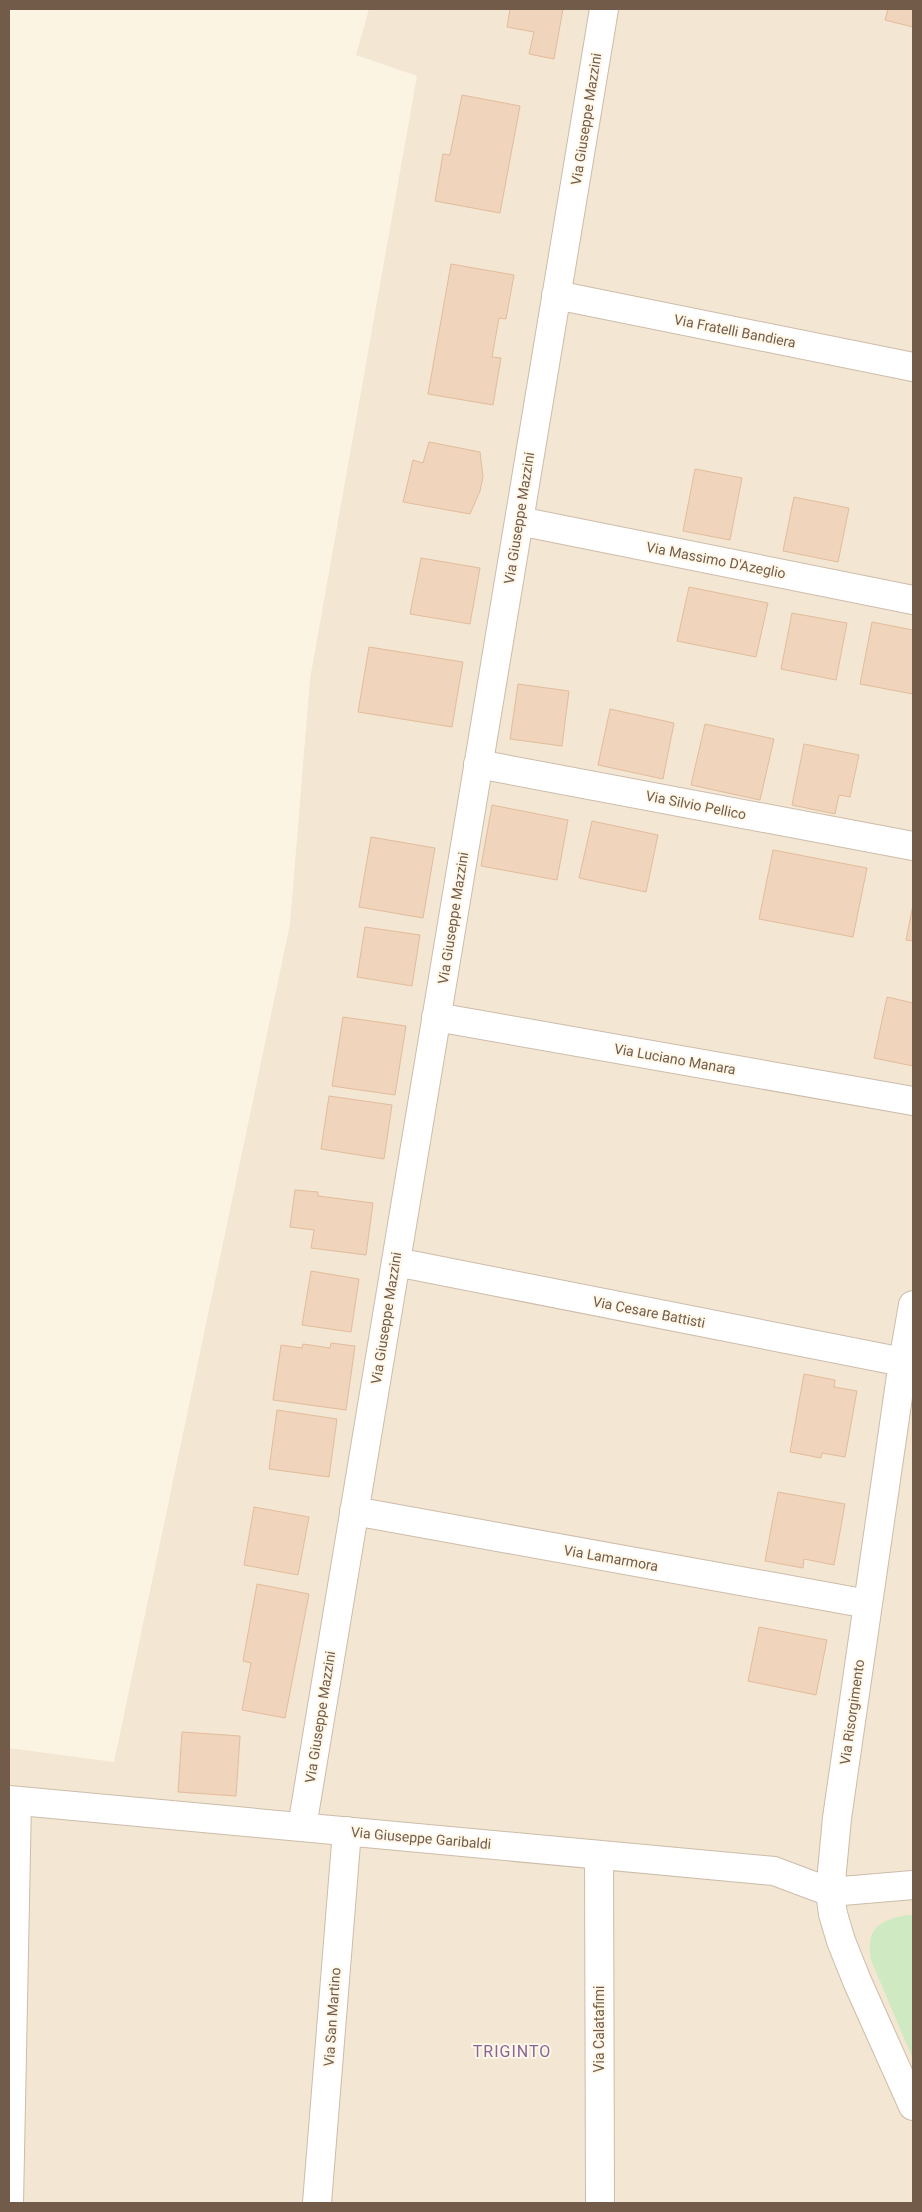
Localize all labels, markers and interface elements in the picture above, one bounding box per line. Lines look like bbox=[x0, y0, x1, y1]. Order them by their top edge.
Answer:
street label: Via Giuseppe Mazzini bbox=[568, 52, 604, 186]
street label: Via Fratelli Bandiera bbox=[673, 311, 797, 351]
street label: Via Giuseppe Mazzini bbox=[501, 451, 537, 585]
street label: Via Massimo D'Azeglio bbox=[645, 539, 787, 581]
street label: Via Silvio Pellico bbox=[644, 787, 748, 823]
street label: Via Giuseppe Mazzini bbox=[435, 851, 471, 985]
street label: Via Luciano Manara bbox=[613, 1040, 737, 1078]
street label: Via Giuseppe Mazzini bbox=[368, 1251, 404, 1385]
street label: Via Cesare Battisti bbox=[591, 1293, 707, 1331]
street label: Via Lamarmora bbox=[563, 1542, 659, 1574]
street label: Via Giuseppe Mazzini bbox=[302, 1650, 338, 1784]
street label: Via Risorgimento bbox=[837, 1658, 867, 1766]
street label: Via Giuseppe Garibaldi bbox=[350, 1824, 492, 1852]
street label: Via San Martino bbox=[321, 1967, 343, 2067]
street label: Via Calatafimi bbox=[591, 1986, 607, 2072]
district label: TRIGINTO bbox=[473, 2042, 551, 2061]

